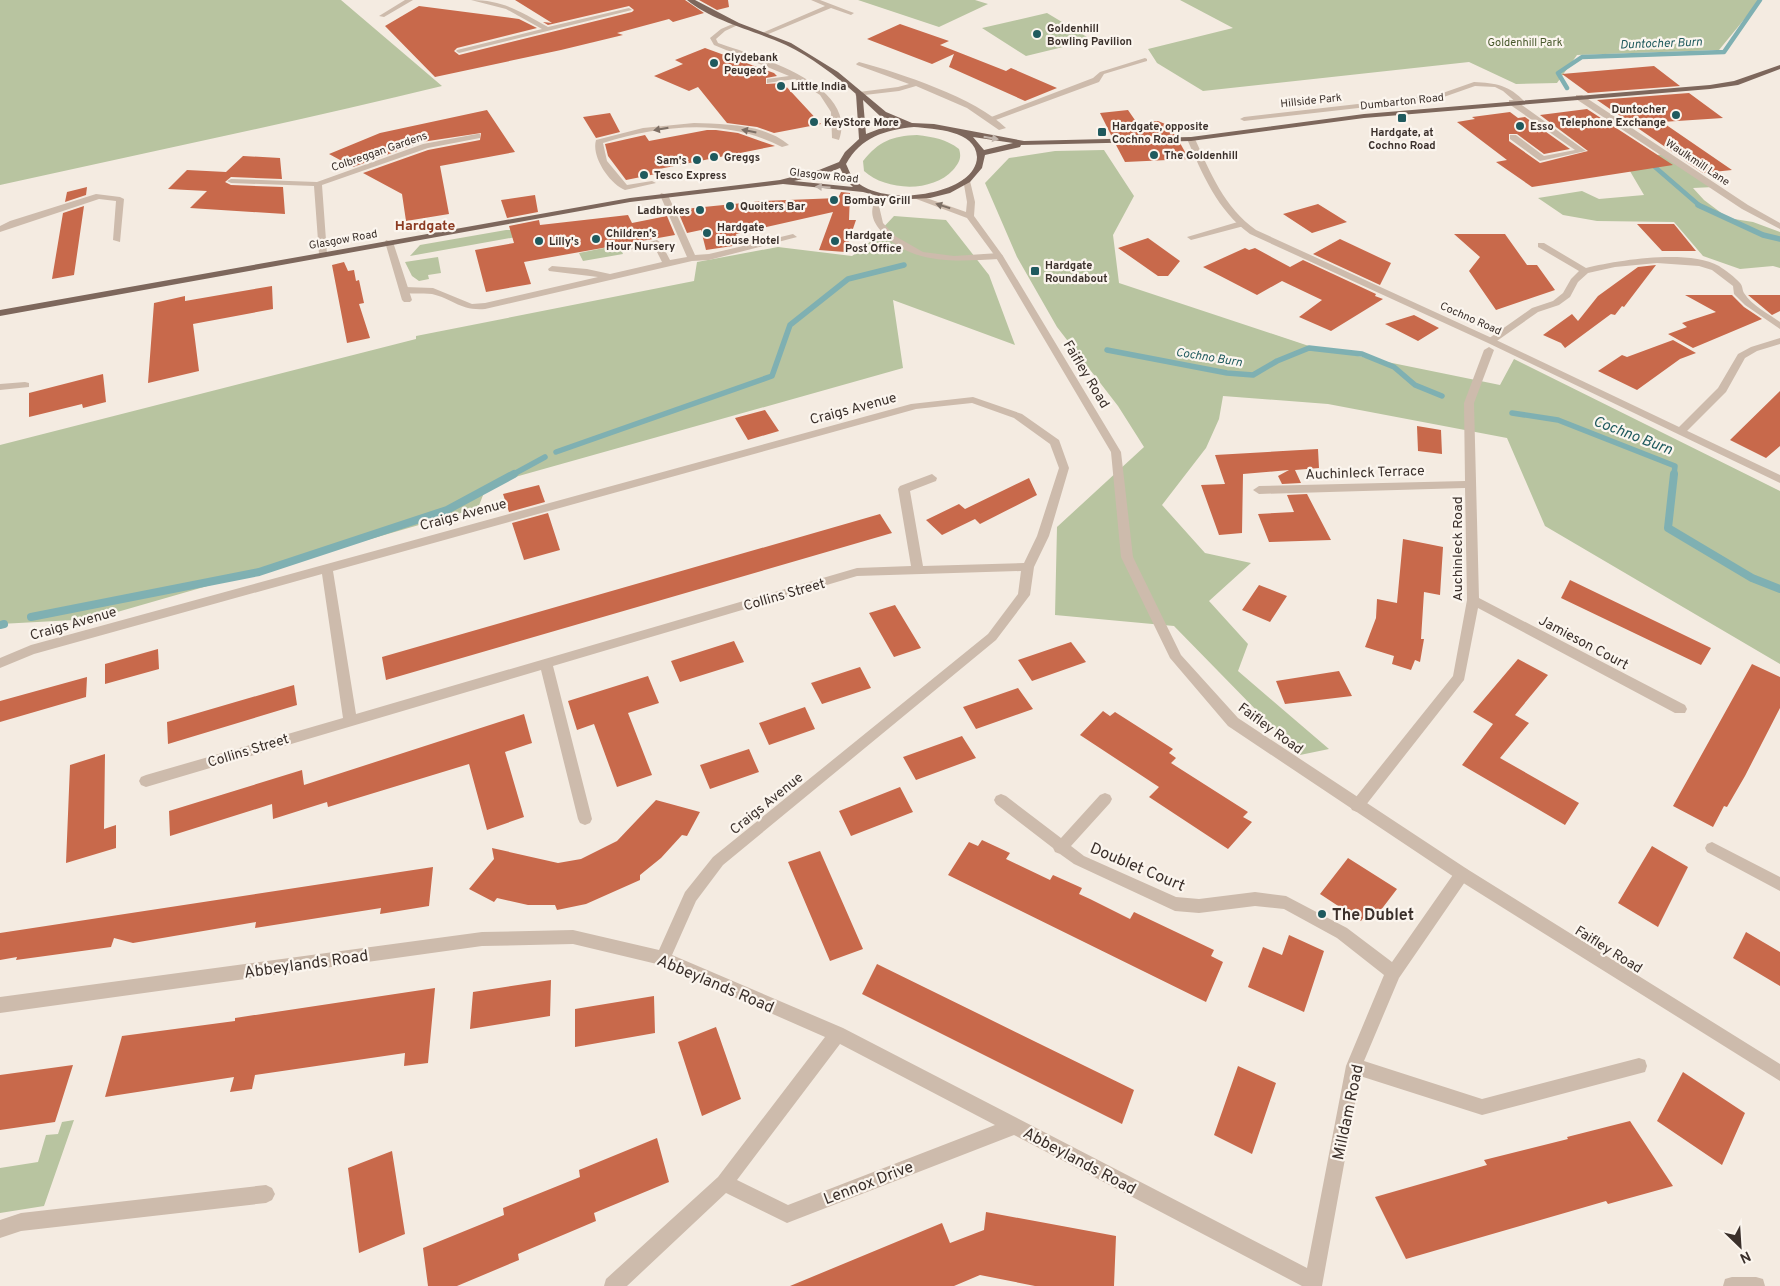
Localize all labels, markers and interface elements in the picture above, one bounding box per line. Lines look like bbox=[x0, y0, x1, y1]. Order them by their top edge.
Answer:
place label: Goldenhill Bowling Pavilion bbox=[1047, 22, 1132, 49]
marker: Goldenhill Bowling Pavilion bbox=[1031, 28, 1043, 40]
water label: Duntocher Burn bbox=[1620, 35, 1703, 53]
park label: Goldenhill Park bbox=[1487, 36, 1563, 50]
place label: Clydebank Peugeot bbox=[724, 51, 778, 78]
marker: Clydebank Peugeot bbox=[708, 57, 720, 69]
marker: Little India bbox=[775, 80, 787, 92]
place label: Little India bbox=[791, 80, 846, 94]
street label: Hillside Park bbox=[1280, 91, 1343, 111]
street label: Dumbarton Road bbox=[1360, 91, 1445, 113]
place label: Duntocher Telephone Exchange bbox=[1560, 103, 1666, 130]
marker: Duntocher Telephone Exchange bbox=[1670, 109, 1682, 121]
marker: Hardgate, at Cochno Road bbox=[1396, 112, 1408, 124]
marker: KeyStore More bbox=[808, 116, 820, 128]
place label: KeyStore More bbox=[824, 116, 899, 130]
place label: Hardgate, opposite Cochno Road bbox=[1112, 120, 1209, 147]
marker: Esso bbox=[1514, 120, 1526, 132]
place label: Esso bbox=[1530, 120, 1554, 134]
one-way arrow bbox=[653, 125, 669, 133]
marker: Hardgate, opposite Cochno Road bbox=[1096, 126, 1108, 138]
place label: Hardgate, at Cochno Road bbox=[1368, 126, 1436, 153]
one-way arrow bbox=[740, 127, 756, 135]
street label: Colbreggan Gardens bbox=[329, 129, 429, 175]
one-way arrow bbox=[984, 134, 1000, 142]
street label: Waulkmill Lane bbox=[1663, 136, 1732, 190]
marker: The Goldenhill bbox=[1148, 149, 1160, 161]
place label: The Goldenhill bbox=[1164, 149, 1238, 163]
marker: Greggs bbox=[708, 151, 720, 163]
place label: Greggs bbox=[724, 151, 760, 165]
place label: Sam's bbox=[656, 154, 687, 168]
marker: Sam's bbox=[691, 154, 703, 166]
street label: Glasgow Road bbox=[789, 165, 859, 187]
marker: Tesco Express bbox=[638, 169, 650, 181]
place label: Tesco Express bbox=[654, 169, 727, 183]
one-way arrow bbox=[815, 183, 831, 191]
marker: Bombay Grill bbox=[828, 194, 840, 206]
place label: Bombay Grill bbox=[844, 194, 910, 208]
marker: Quoiters Bar bbox=[724, 200, 736, 212]
place label: Quoiters Bar bbox=[740, 200, 806, 214]
one-way arrow bbox=[935, 201, 950, 209]
place label: Ladbrokes bbox=[637, 204, 690, 218]
marker: Ladbrokes bbox=[694, 204, 706, 216]
district label: Hardgate bbox=[395, 218, 455, 235]
place label: Hardgate House Hotel bbox=[717, 221, 780, 248]
street label: Glasgow Road bbox=[308, 227, 379, 253]
place label: Children’s Hour Nursery bbox=[606, 227, 675, 254]
marker: Hardgate House Hotel bbox=[701, 227, 713, 239]
place label: Hardgate Post Office bbox=[845, 229, 902, 256]
marker: Children’s Hour Nursery bbox=[590, 233, 602, 245]
marker: Lilly's bbox=[533, 235, 545, 247]
place label: Lilly's bbox=[549, 235, 579, 249]
marker: Hardgate Post Office bbox=[829, 235, 841, 247]
place label: Hardgate Roundabout bbox=[1045, 259, 1108, 286]
marker: Hardgate Roundabout bbox=[1029, 265, 1041, 277]
street label: Cochno Road bbox=[1438, 299, 1504, 339]
street label: Faifley Road bbox=[1059, 338, 1113, 412]
water label: Cochno Burn bbox=[1175, 345, 1244, 371]
street label: Craigs Avenue bbox=[808, 390, 899, 429]
water label: Cochno Burn bbox=[1590, 413, 1675, 460]
street label: Auchinleck Terrace bbox=[1305, 463, 1425, 484]
street label: Craigs Avenue bbox=[418, 496, 509, 535]
street label: Auchinleck Road bbox=[1450, 496, 1467, 602]
street label: Collins Street bbox=[742, 576, 827, 615]
street label: Craigs Avenue bbox=[28, 604, 119, 645]
street label: Jamieson Court bbox=[1536, 613, 1631, 674]
street label: Faifley Road bbox=[1234, 700, 1306, 759]
street label: Collins Street bbox=[206, 731, 291, 772]
street label: Craigs Avenue bbox=[727, 770, 807, 839]
street label: Doublet Court bbox=[1087, 839, 1188, 897]
place label: The Dublet bbox=[1332, 906, 1414, 926]
marker: The Dublet bbox=[1316, 908, 1328, 920]
street label: Faifley Road bbox=[1571, 923, 1645, 978]
street label: Abbeylands Road bbox=[243, 946, 370, 984]
street label: Abbeylands Road bbox=[654, 951, 777, 1019]
street label: Milldam Road bbox=[1329, 1063, 1369, 1162]
street label: Abbeylands Road bbox=[1019, 1124, 1139, 1200]
street label: Lennox Drive bbox=[821, 1158, 917, 1210]
north arrow bbox=[1715, 1221, 1765, 1271]
text: N bbox=[1737, 1247, 1753, 1266]

